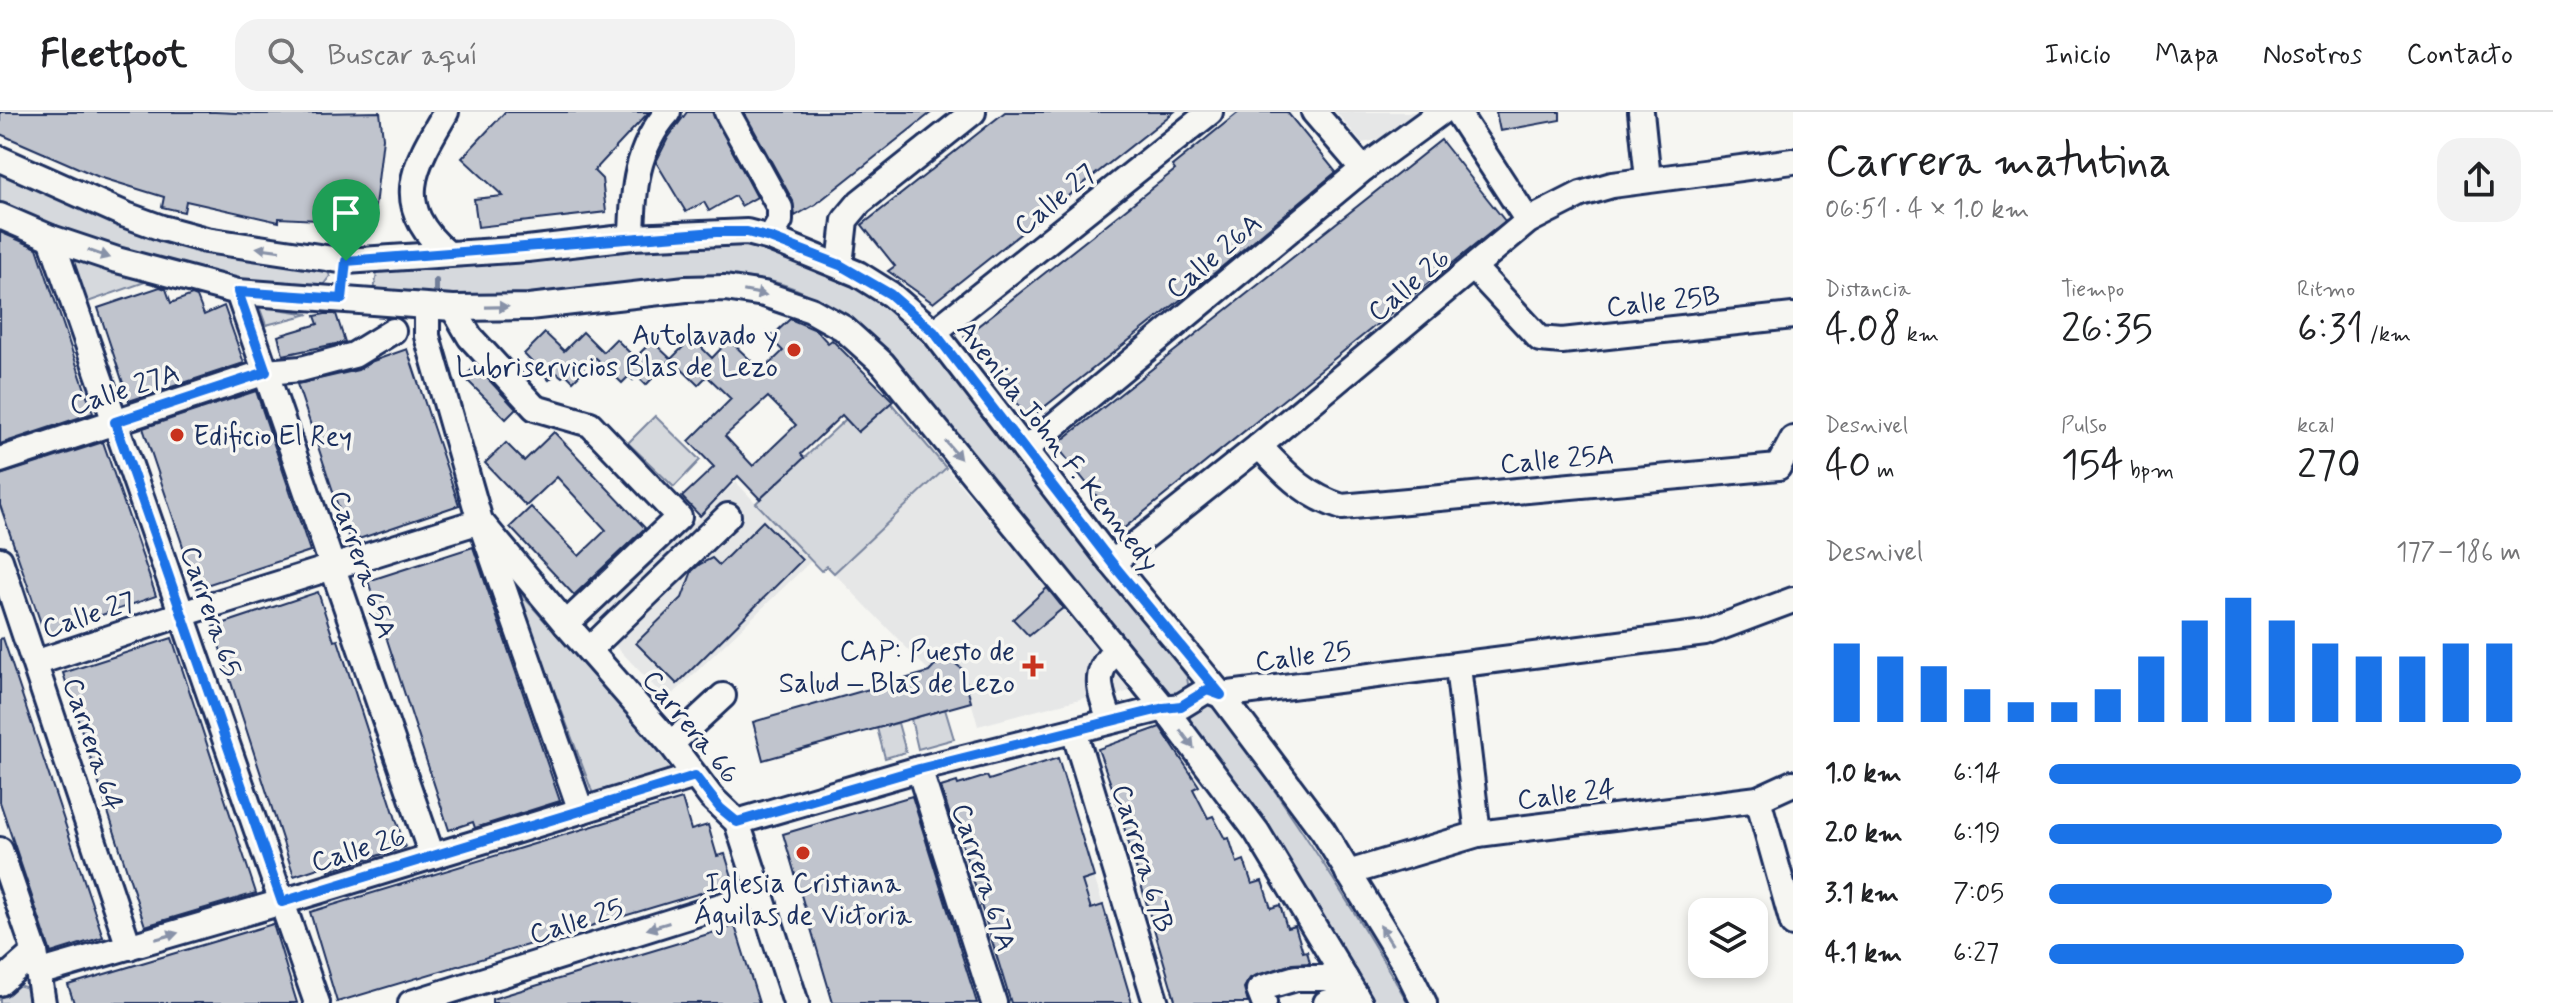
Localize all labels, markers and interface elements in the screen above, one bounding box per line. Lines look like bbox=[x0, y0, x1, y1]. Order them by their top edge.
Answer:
search box bbox=[235, 19, 795, 91]
text: Fleetfoot bbox=[40, 31, 187, 80]
icon: search bbox=[263, 33, 307, 77]
text: Buscar aquí bbox=[327, 36, 478, 75]
text: Inicio bbox=[2044, 37, 2111, 74]
text: Mapa bbox=[2155, 37, 2219, 74]
text: Nosotros bbox=[2263, 37, 2362, 74]
text: Contacto bbox=[2406, 37, 2513, 74]
text: Carrera matutina bbox=[1825, 134, 2171, 192]
button: share bbox=[2437, 138, 2521, 222]
street label: Calle 27 bbox=[1007, 156, 1104, 245]
pin bbox=[312, 179, 380, 261]
icon: arrive bbox=[324, 191, 368, 235]
text: 06:51 · 4 × 1.0 km bbox=[1825, 193, 2029, 227]
street label: Calle 26A bbox=[1159, 206, 1271, 308]
street label: Calle 26 bbox=[1361, 241, 1459, 331]
one-way arrow bbox=[256, 242, 281, 255]
one-way arrow bbox=[87, 248, 111, 260]
text: Distancia bbox=[1825, 276, 1911, 304]
text: Tiempo bbox=[2061, 276, 2124, 304]
text: Ritmo bbox=[2297, 276, 2355, 304]
street label: Calle 25B bbox=[1605, 278, 1722, 327]
one-way arrow bbox=[743, 288, 768, 300]
one-way arrow bbox=[485, 301, 510, 313]
text: 4.08 bbox=[1825, 304, 1901, 356]
text: 26:35 bbox=[2061, 304, 2153, 356]
text: 6:31 bbox=[2297, 304, 2363, 356]
street label: Avenida John F. Kennedy bbox=[947, 313, 1167, 580]
place label: Autolavado y Lubriservicios Blas de Lezo bbox=[456, 318, 778, 387]
text: km bbox=[1901, 321, 1939, 349]
text: /km bbox=[2363, 321, 2411, 349]
marker: Autolavado y Lubriservicios Blas de Lezo bbox=[785, 341, 803, 359]
street label: Calle 27A bbox=[65, 355, 185, 426]
text: Desnivel bbox=[1825, 412, 1908, 440]
text: Pulso bbox=[2061, 412, 2107, 440]
text: kcal bbox=[2297, 412, 2334, 440]
place label: Edificio El Rey bbox=[193, 419, 352, 456]
marker: Edificio El Rey bbox=[168, 426, 186, 444]
street label: Calle 25A bbox=[1498, 437, 1616, 484]
one-way arrow bbox=[945, 439, 962, 460]
text: 40 bbox=[1825, 440, 1871, 492]
text: 154 bbox=[2061, 440, 2124, 492]
text: 270 bbox=[2297, 440, 2361, 492]
text: m bbox=[1871, 457, 1895, 485]
text: bpm bbox=[2124, 457, 2174, 485]
street label: Carrera 65A bbox=[319, 486, 404, 644]
text: Desnivel bbox=[1825, 536, 1923, 570]
text: 177–186 m bbox=[2396, 536, 2521, 570]
street label: Carrera 65 bbox=[170, 541, 249, 682]
street label: Calle 27 bbox=[38, 584, 140, 649]
street label: Calle 25 bbox=[1253, 633, 1353, 682]
place label: CAP: Puesto de Salud ‒ Blas de Lezo bbox=[779, 634, 1015, 703]
marker: CAP: Puesto de Salud ‒ Blas de Lezo bbox=[1022, 655, 1044, 677]
street label: Carrera 66 bbox=[633, 663, 747, 792]
street label: Carrera 64 bbox=[53, 673, 131, 816]
one-way arrow bbox=[1179, 728, 1195, 750]
text: 1.0 km bbox=[1825, 757, 1902, 791]
text: 6:14 bbox=[1953, 757, 2001, 791]
street label: Calle 24 bbox=[1515, 771, 1617, 820]
street label: Carrera 67B bbox=[1102, 780, 1182, 937]
street label: Carrera 67A bbox=[941, 799, 1024, 957]
text: 2.0 km bbox=[1825, 817, 1903, 851]
text: 6:19 bbox=[1953, 817, 2000, 851]
street label: Calle 26 bbox=[307, 819, 411, 882]
marker: Iglesia Cristiana Águilas de Victoria bbox=[794, 844, 812, 862]
place label: Iglesia Cristiana Águilas de Victoria bbox=[694, 866, 912, 935]
text: 3.1 km bbox=[1825, 877, 1899, 911]
text: 7:05 bbox=[1953, 877, 2004, 911]
street label: Calle 25 bbox=[525, 891, 628, 954]
map controls bbox=[1688, 898, 1768, 978]
button: layers bbox=[1688, 898, 1768, 978]
one-way arrow bbox=[646, 920, 670, 933]
one-way arrow bbox=[1380, 924, 1394, 946]
one-way arrow bbox=[155, 929, 179, 942]
text: 4.1 km bbox=[1825, 937, 1902, 971]
text: 6:27 bbox=[1953, 937, 1999, 971]

